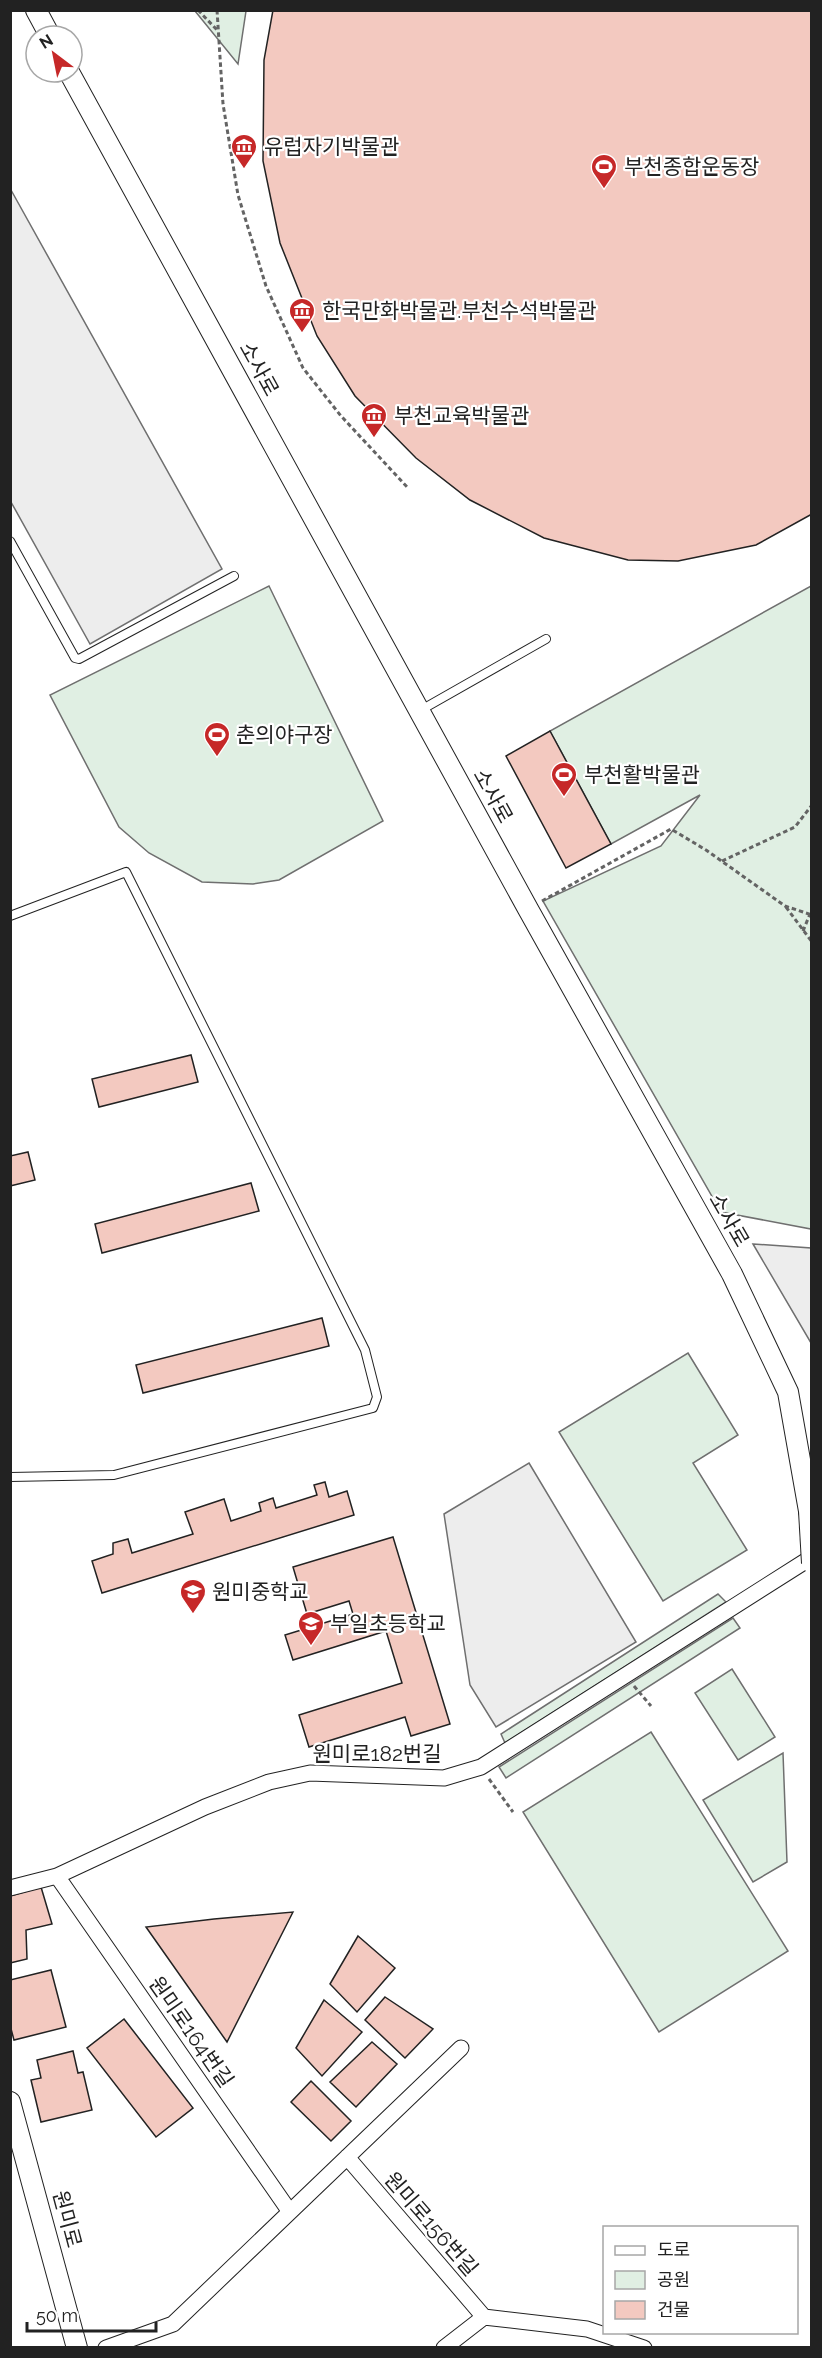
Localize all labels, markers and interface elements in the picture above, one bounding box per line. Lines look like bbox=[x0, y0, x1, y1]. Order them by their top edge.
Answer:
north arrow bbox=[24, 24, 84, 84]
text: N bbox=[36, 30, 57, 53]
museum icon: 유럽자기박물관 bbox=[229, 132, 259, 170]
place label: 유럽자기박물관 bbox=[264, 134, 399, 159]
sports icon: 부천종합운동장 bbox=[589, 152, 619, 190]
place label: 부천종합운동장 bbox=[624, 154, 759, 179]
museum icon: 한국만화박물관.부천수석박물관 bbox=[287, 296, 317, 334]
place label: 한국만화박물관.부천수석박물관 bbox=[322, 298, 596, 323]
street label: 소사로 bbox=[234, 337, 284, 400]
museum icon: 부천교육박물관 bbox=[359, 401, 389, 439]
place label: 부천교육박물관 bbox=[394, 403, 529, 428]
sports icon: 춘의야구장 bbox=[202, 720, 232, 758]
place label: 춘의야구장 bbox=[236, 722, 333, 747]
sports icon: 부천활박물관 bbox=[549, 760, 579, 798]
place label: 부천활박물관 bbox=[584, 762, 700, 787]
street label: 소사로 bbox=[468, 764, 518, 827]
street label: 소사로 bbox=[704, 1188, 755, 1251]
school or university icon: 원미중학교 bbox=[178, 1577, 208, 1615]
place label: 원미중학교 bbox=[212, 1579, 309, 1604]
school or university icon: 부일초등학교 bbox=[296, 1609, 326, 1647]
place label: 부일초등학교 bbox=[330, 1611, 446, 1636]
street label: 원미로182번길 bbox=[313, 1741, 441, 1766]
street label: 원미로164번길 bbox=[144, 1971, 239, 2092]
street label: 원미로156번길 bbox=[379, 2167, 483, 2281]
street label: 원미로 bbox=[48, 2188, 87, 2250]
legend bbox=[603, 2226, 798, 2334]
text: 도로 bbox=[657, 2239, 690, 2260]
text: 공원 bbox=[657, 2269, 690, 2290]
scale bar bbox=[27, 2295, 156, 2333]
text: 건물 bbox=[657, 2299, 690, 2320]
text: 50 m bbox=[36, 2305, 78, 2326]

